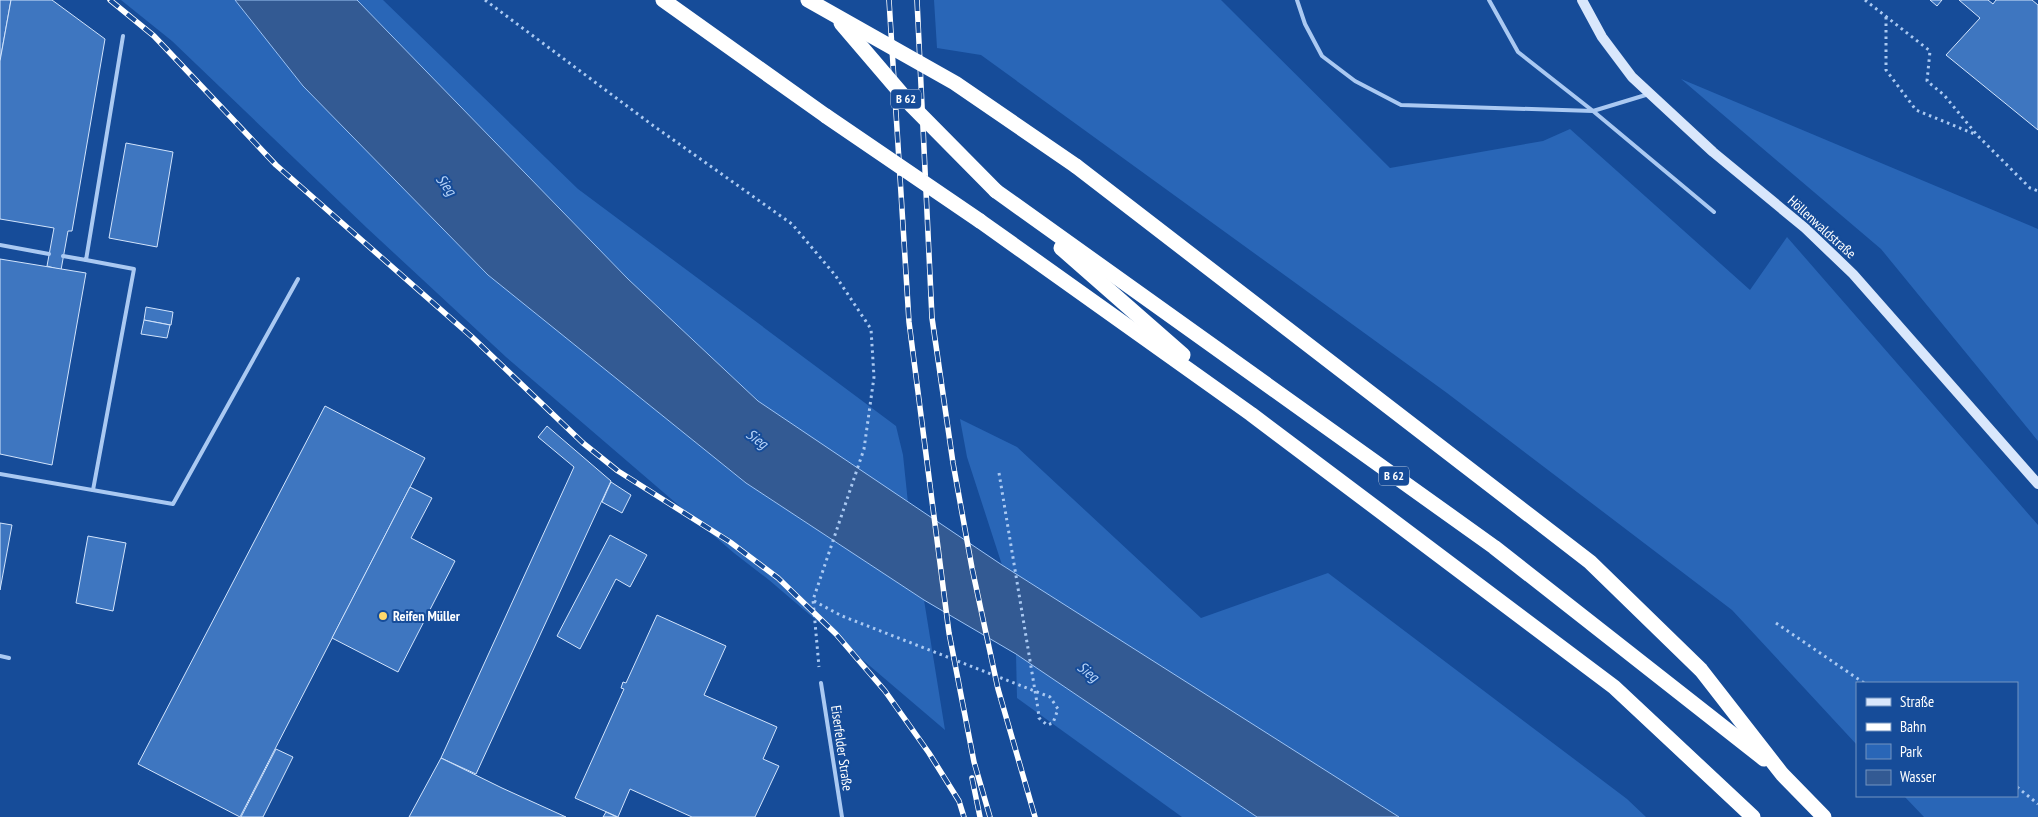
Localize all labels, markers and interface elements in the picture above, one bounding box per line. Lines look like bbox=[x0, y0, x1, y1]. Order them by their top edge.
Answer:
road number: B 62 bbox=[891, 90, 921, 108]
water label: Sieg bbox=[432, 170, 462, 201]
street label: Höllenwaldstraße bbox=[1784, 192, 1860, 263]
water label: Sieg bbox=[743, 424, 773, 454]
road number: B 62 bbox=[1379, 466, 1409, 486]
place label: Reifen Müller bbox=[393, 607, 461, 625]
marker: Reifen Müller bbox=[377, 610, 389, 622]
water label: Sieg bbox=[1074, 657, 1104, 687]
legend bbox=[1856, 682, 2018, 797]
text: Straße bbox=[1900, 692, 1934, 711]
street label: Eiserfelder Straße bbox=[827, 704, 857, 792]
text: Bahn bbox=[1900, 717, 1926, 736]
text: Park bbox=[1900, 742, 1922, 761]
text: Wasser bbox=[1900, 767, 1937, 786]

